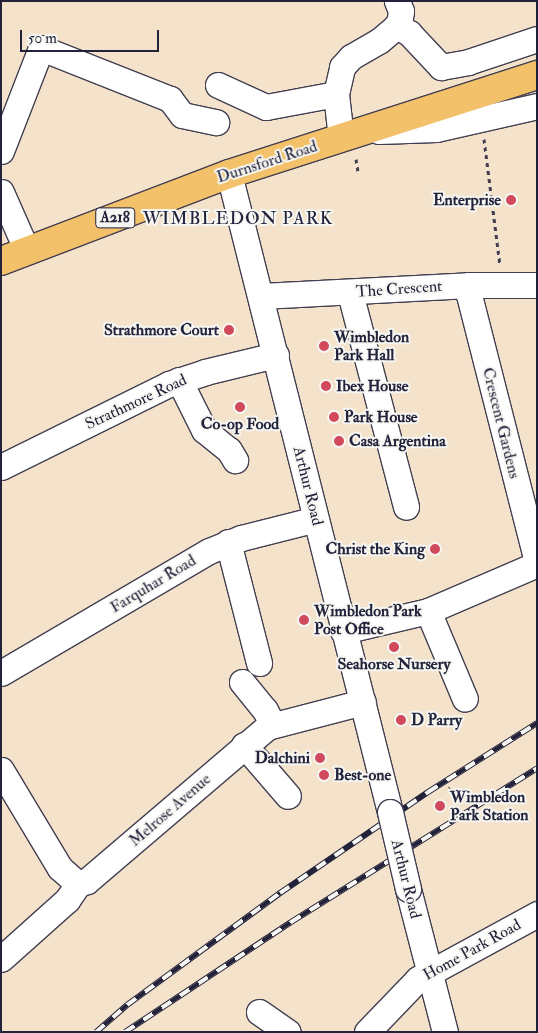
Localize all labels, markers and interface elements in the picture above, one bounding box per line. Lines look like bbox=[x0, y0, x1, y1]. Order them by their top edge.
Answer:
scale bar bbox=[22, 20, 161, 52]
text: 50 m bbox=[28, 29, 57, 48]
street label: Durnsford Road bbox=[214, 137, 320, 187]
place label: Enterprise bbox=[433, 190, 501, 210]
marker: Enterprise bbox=[505, 194, 517, 206]
road number: A218 bbox=[95, 206, 135, 230]
district label: WIMBLEDON PARK bbox=[141, 208, 335, 230]
street label: The Crescent bbox=[355, 276, 443, 302]
place label: Strathmore Court bbox=[104, 320, 219, 340]
marker: Strathmore Court bbox=[223, 324, 235, 336]
place label: Wimbledon Park Hall bbox=[334, 327, 409, 365]
marker: Wimbledon Park Hall bbox=[318, 340, 330, 352]
street label: Crescent Gardens bbox=[478, 366, 524, 480]
street label: Strathmore Road bbox=[82, 370, 190, 434]
place label: Ibex House bbox=[336, 376, 409, 396]
marker: Ibex House bbox=[320, 380, 332, 392]
marker: Co-op Food bbox=[234, 401, 246, 413]
place label: Park House bbox=[344, 407, 418, 427]
marker: Park House bbox=[328, 411, 340, 423]
place label: Co-op Food bbox=[201, 414, 279, 434]
place label: Casa Argentina bbox=[349, 431, 446, 451]
marker: Casa Argentina bbox=[333, 435, 345, 447]
street label: Arthur Road bbox=[289, 445, 327, 527]
place label: Christ the King bbox=[325, 539, 425, 559]
marker: Christ the King bbox=[429, 543, 441, 555]
street label: Farquhar Road bbox=[107, 551, 199, 617]
place label: Wimbledon Park Post Office bbox=[314, 601, 422, 639]
marker: Wimbledon Park Post Office bbox=[298, 614, 310, 626]
marker: Seahorse Nursery bbox=[388, 641, 400, 653]
place label: Seahorse Nursery bbox=[337, 654, 451, 674]
place label: D Parry bbox=[411, 710, 462, 730]
marker: D Parry bbox=[395, 714, 407, 726]
place label: Dalchini bbox=[255, 748, 310, 768]
marker: Dalchini bbox=[314, 752, 326, 764]
place label: Best-one bbox=[334, 765, 391, 785]
street label: Melrose Avenue bbox=[125, 769, 215, 851]
marker: Best-one bbox=[318, 769, 330, 781]
place label: Wimbledon Park Station bbox=[450, 787, 528, 825]
marker: Wimbledon Park Station bbox=[434, 800, 446, 812]
street label: Arthur Road bbox=[387, 838, 425, 920]
street label: Home Park Road bbox=[420, 915, 524, 985]

